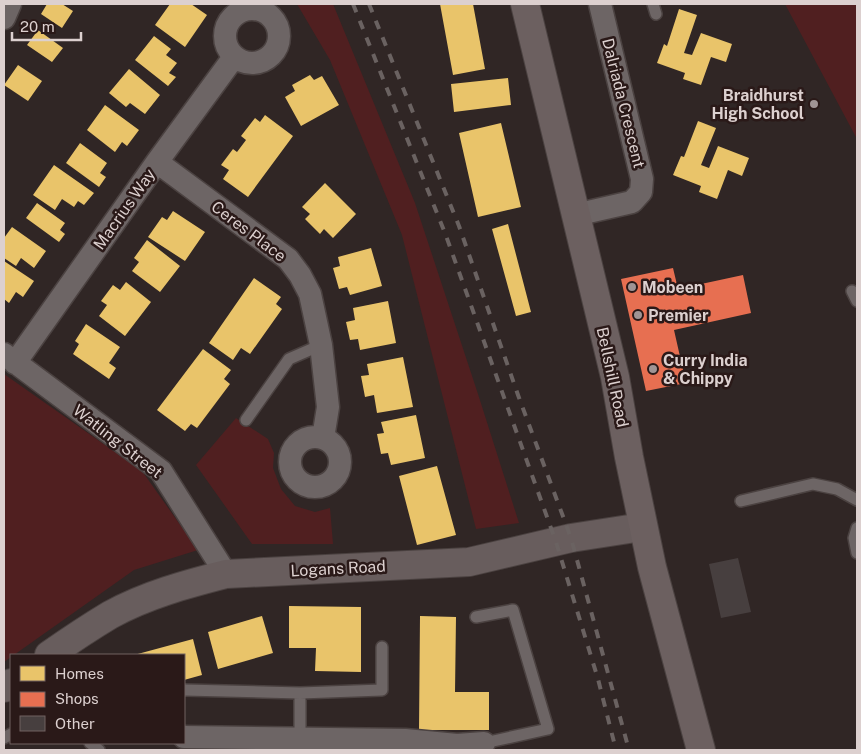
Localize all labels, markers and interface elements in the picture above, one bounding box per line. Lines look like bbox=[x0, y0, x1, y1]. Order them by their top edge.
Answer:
scale bar bbox=[12, 10, 81, 42]
text: 20 m bbox=[20, 18, 55, 35]
street label: Dalriada Crescent bbox=[598, 36, 649, 170]
place label: Braidhurst High School bbox=[711, 86, 804, 123]
marker: Braidhurst High School bbox=[808, 98, 820, 110]
street label: Macrius Way bbox=[90, 165, 159, 253]
street label: Ceres Place bbox=[208, 197, 290, 266]
place label: Mobeen bbox=[642, 278, 703, 297]
marker: Mobeen bbox=[626, 281, 638, 293]
place label: Premier bbox=[648, 306, 709, 325]
marker: Premier bbox=[632, 309, 644, 321]
street label: Bellshill Road bbox=[593, 325, 632, 429]
place label: Curry India & Chippy bbox=[663, 351, 747, 388]
marker: Curry India & Chippy bbox=[647, 363, 659, 375]
street label: Watling Street bbox=[69, 401, 166, 482]
street label: Logans Road bbox=[290, 557, 386, 580]
legend bbox=[10, 654, 185, 744]
text: Homes bbox=[55, 665, 104, 682]
text: Shops bbox=[55, 690, 99, 707]
text: Other bbox=[55, 715, 95, 732]

